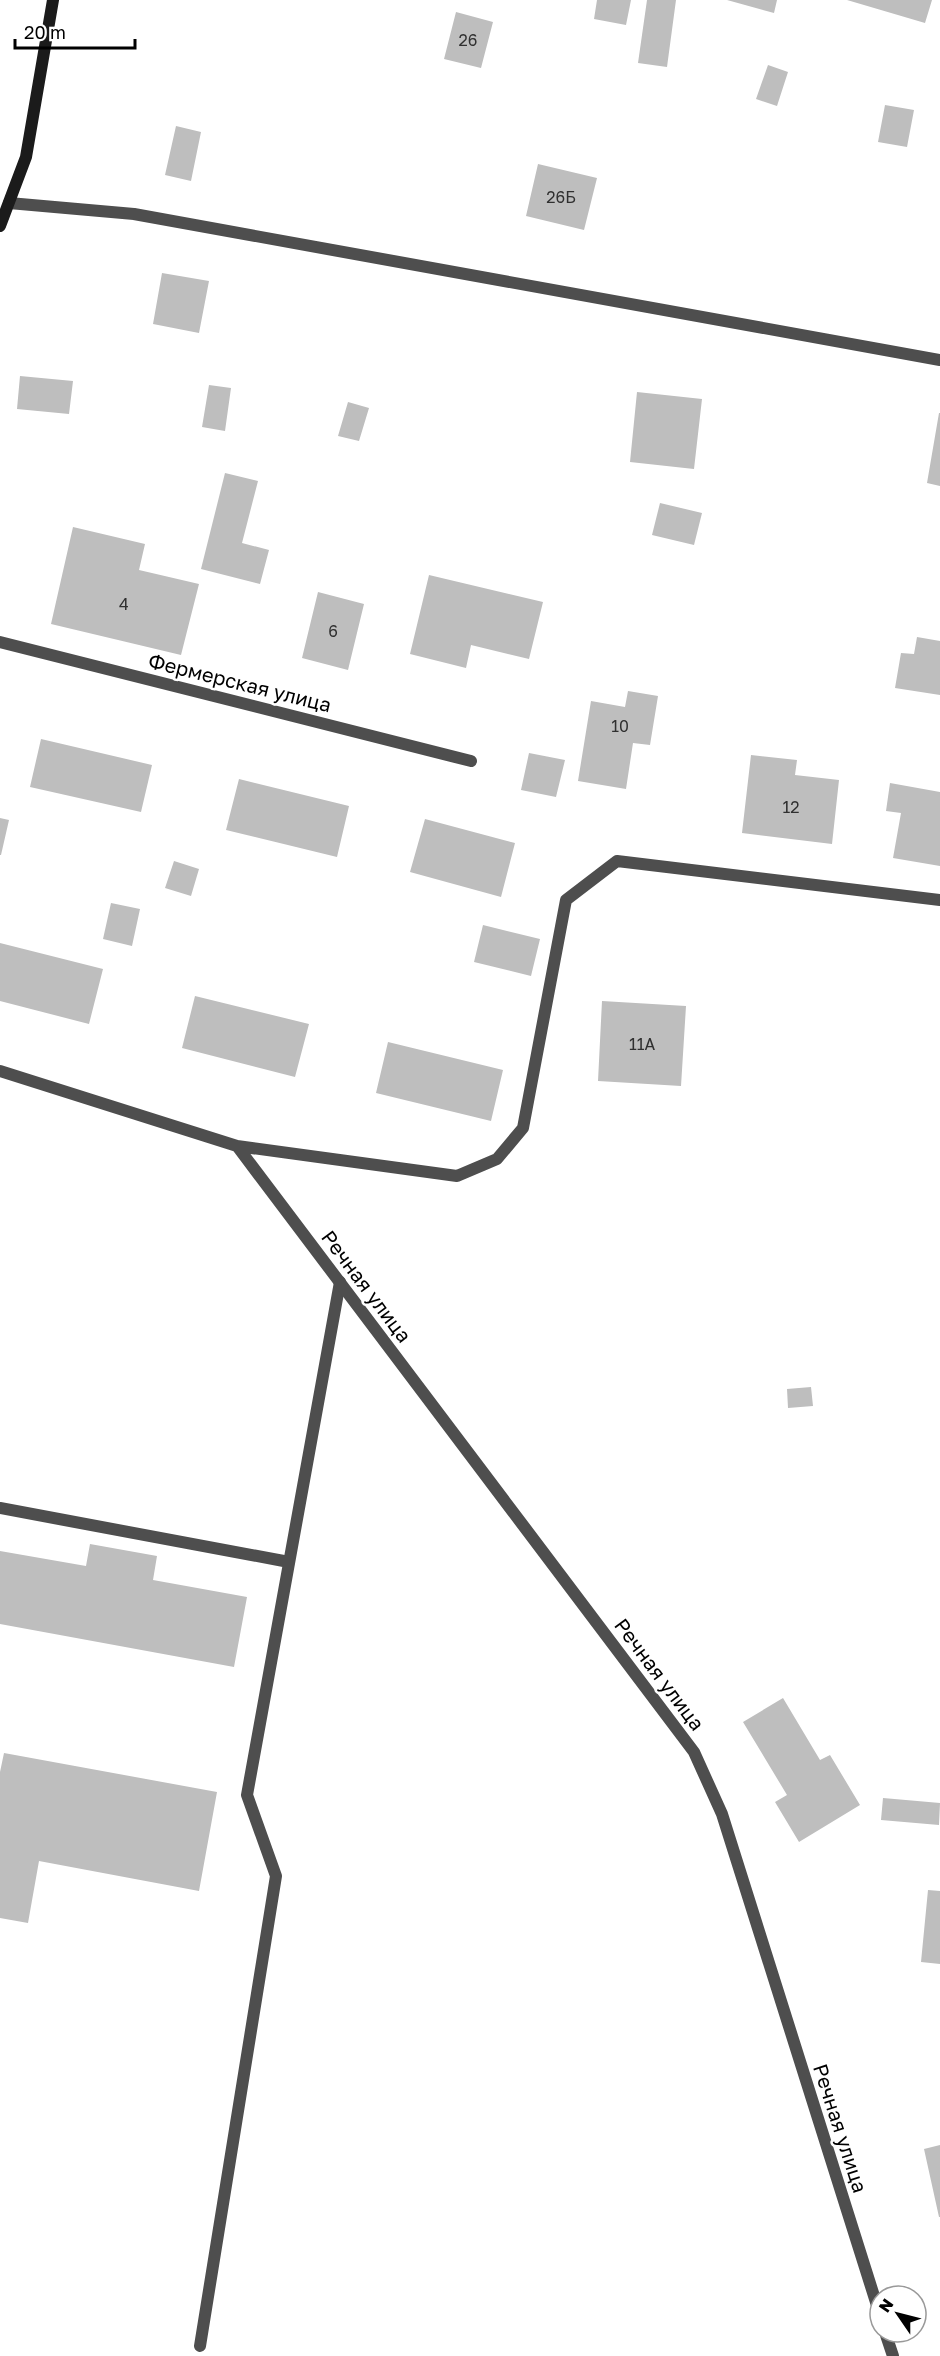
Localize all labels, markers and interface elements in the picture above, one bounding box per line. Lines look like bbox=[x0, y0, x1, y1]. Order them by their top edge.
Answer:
scale bar bbox=[15, 12, 135, 50]
text: 20 m bbox=[24, 21, 66, 43]
house number: 26 bbox=[459, 30, 477, 50]
house number: 26Б bbox=[546, 187, 576, 207]
house number: 4 bbox=[119, 594, 129, 614]
house number: 6 bbox=[328, 621, 338, 641]
street label: Фермерская улица bbox=[146, 648, 334, 716]
house number: 10 bbox=[611, 716, 629, 736]
house number: 12 bbox=[782, 797, 800, 817]
house number: 11А bbox=[629, 1034, 655, 1054]
street label: Речная улица bbox=[317, 1225, 417, 1347]
street label: Речная улица bbox=[610, 1613, 710, 1735]
street label: Речная улица bbox=[809, 2061, 873, 2195]
north arrow bbox=[868, 2284, 928, 2344]
text: N bbox=[874, 2295, 897, 2316]

